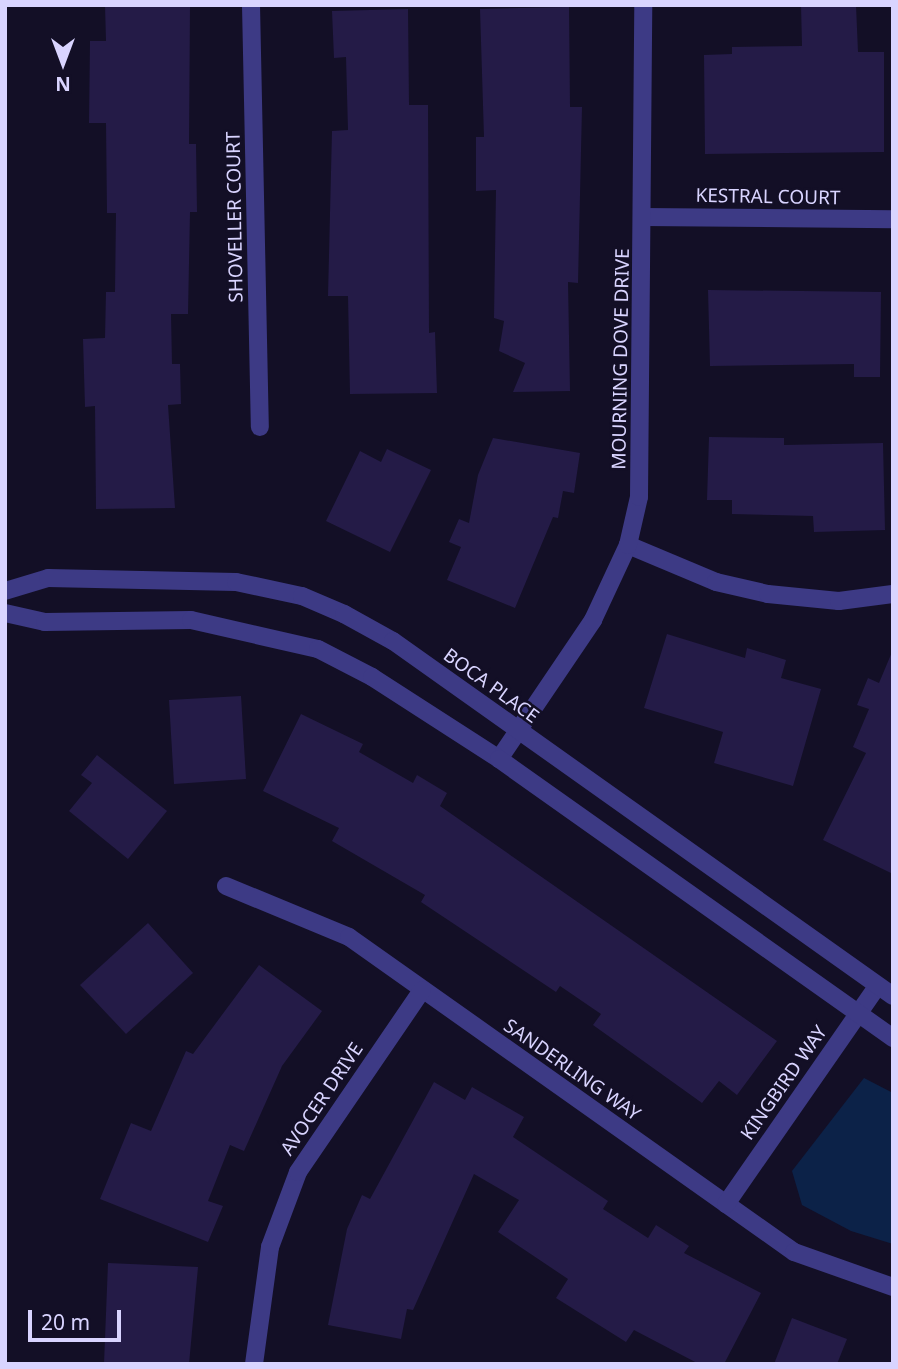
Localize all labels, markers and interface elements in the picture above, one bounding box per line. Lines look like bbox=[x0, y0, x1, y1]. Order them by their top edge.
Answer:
north arrow bbox=[28, 28, 98, 98]
text: N bbox=[55, 71, 71, 97]
street label: SHOVELLER COURT bbox=[222, 131, 248, 303]
street label: KESTRAL COURT bbox=[695, 184, 841, 210]
street label: MOURNING DOVE DRIVE bbox=[608, 248, 634, 470]
street label: BOCA PLACE bbox=[439, 644, 543, 728]
street label: SANDERLING WAY bbox=[499, 1014, 645, 1126]
street label: KINGBIRD WAY bbox=[736, 1021, 832, 1145]
street label: AVOCER DRIVE bbox=[276, 1038, 368, 1160]
scale bar bbox=[32, 1296, 124, 1340]
text: 20 m bbox=[41, 1308, 90, 1336]

